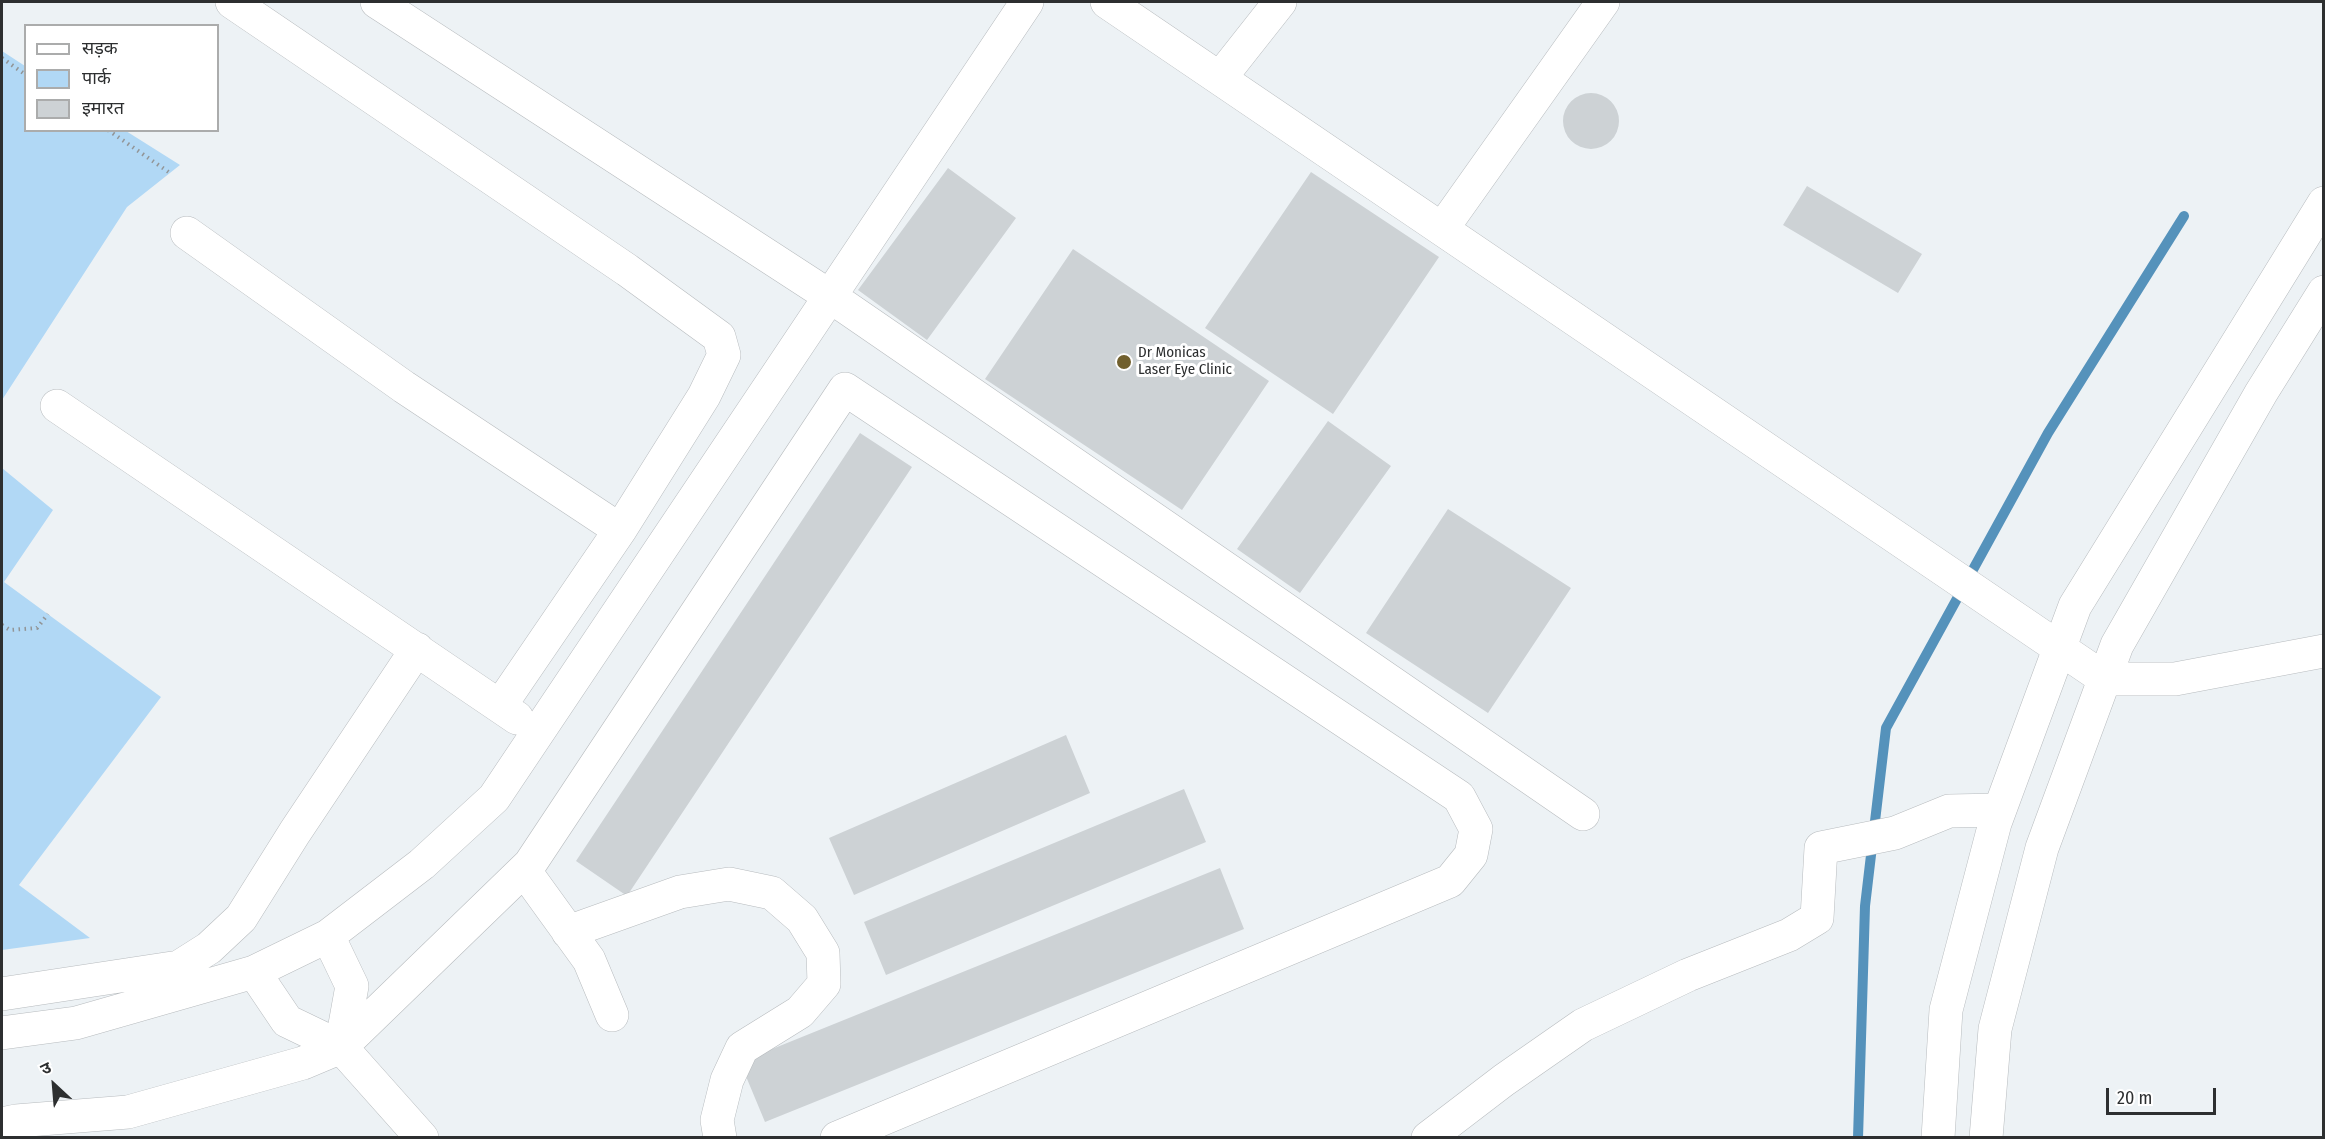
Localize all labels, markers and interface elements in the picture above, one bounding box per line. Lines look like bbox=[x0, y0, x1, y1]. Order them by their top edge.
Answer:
legend bbox=[24, 24, 219, 132]
text: सड़क bbox=[82, 37, 118, 59]
text: पार्क bbox=[82, 67, 111, 89]
text: इमारत bbox=[82, 97, 124, 119]
place label: Dr Monicas Laser Eye Clinic bbox=[1138, 344, 1232, 379]
marker: Dr Monicas Laser Eye Clinic bbox=[1115, 353, 1133, 371]
north arrow bbox=[24, 1055, 84, 1115]
text: उ bbox=[38, 1058, 54, 1079]
scale bar bbox=[2109, 1076, 2218, 1114]
text: 20 m bbox=[2117, 1087, 2152, 1109]

